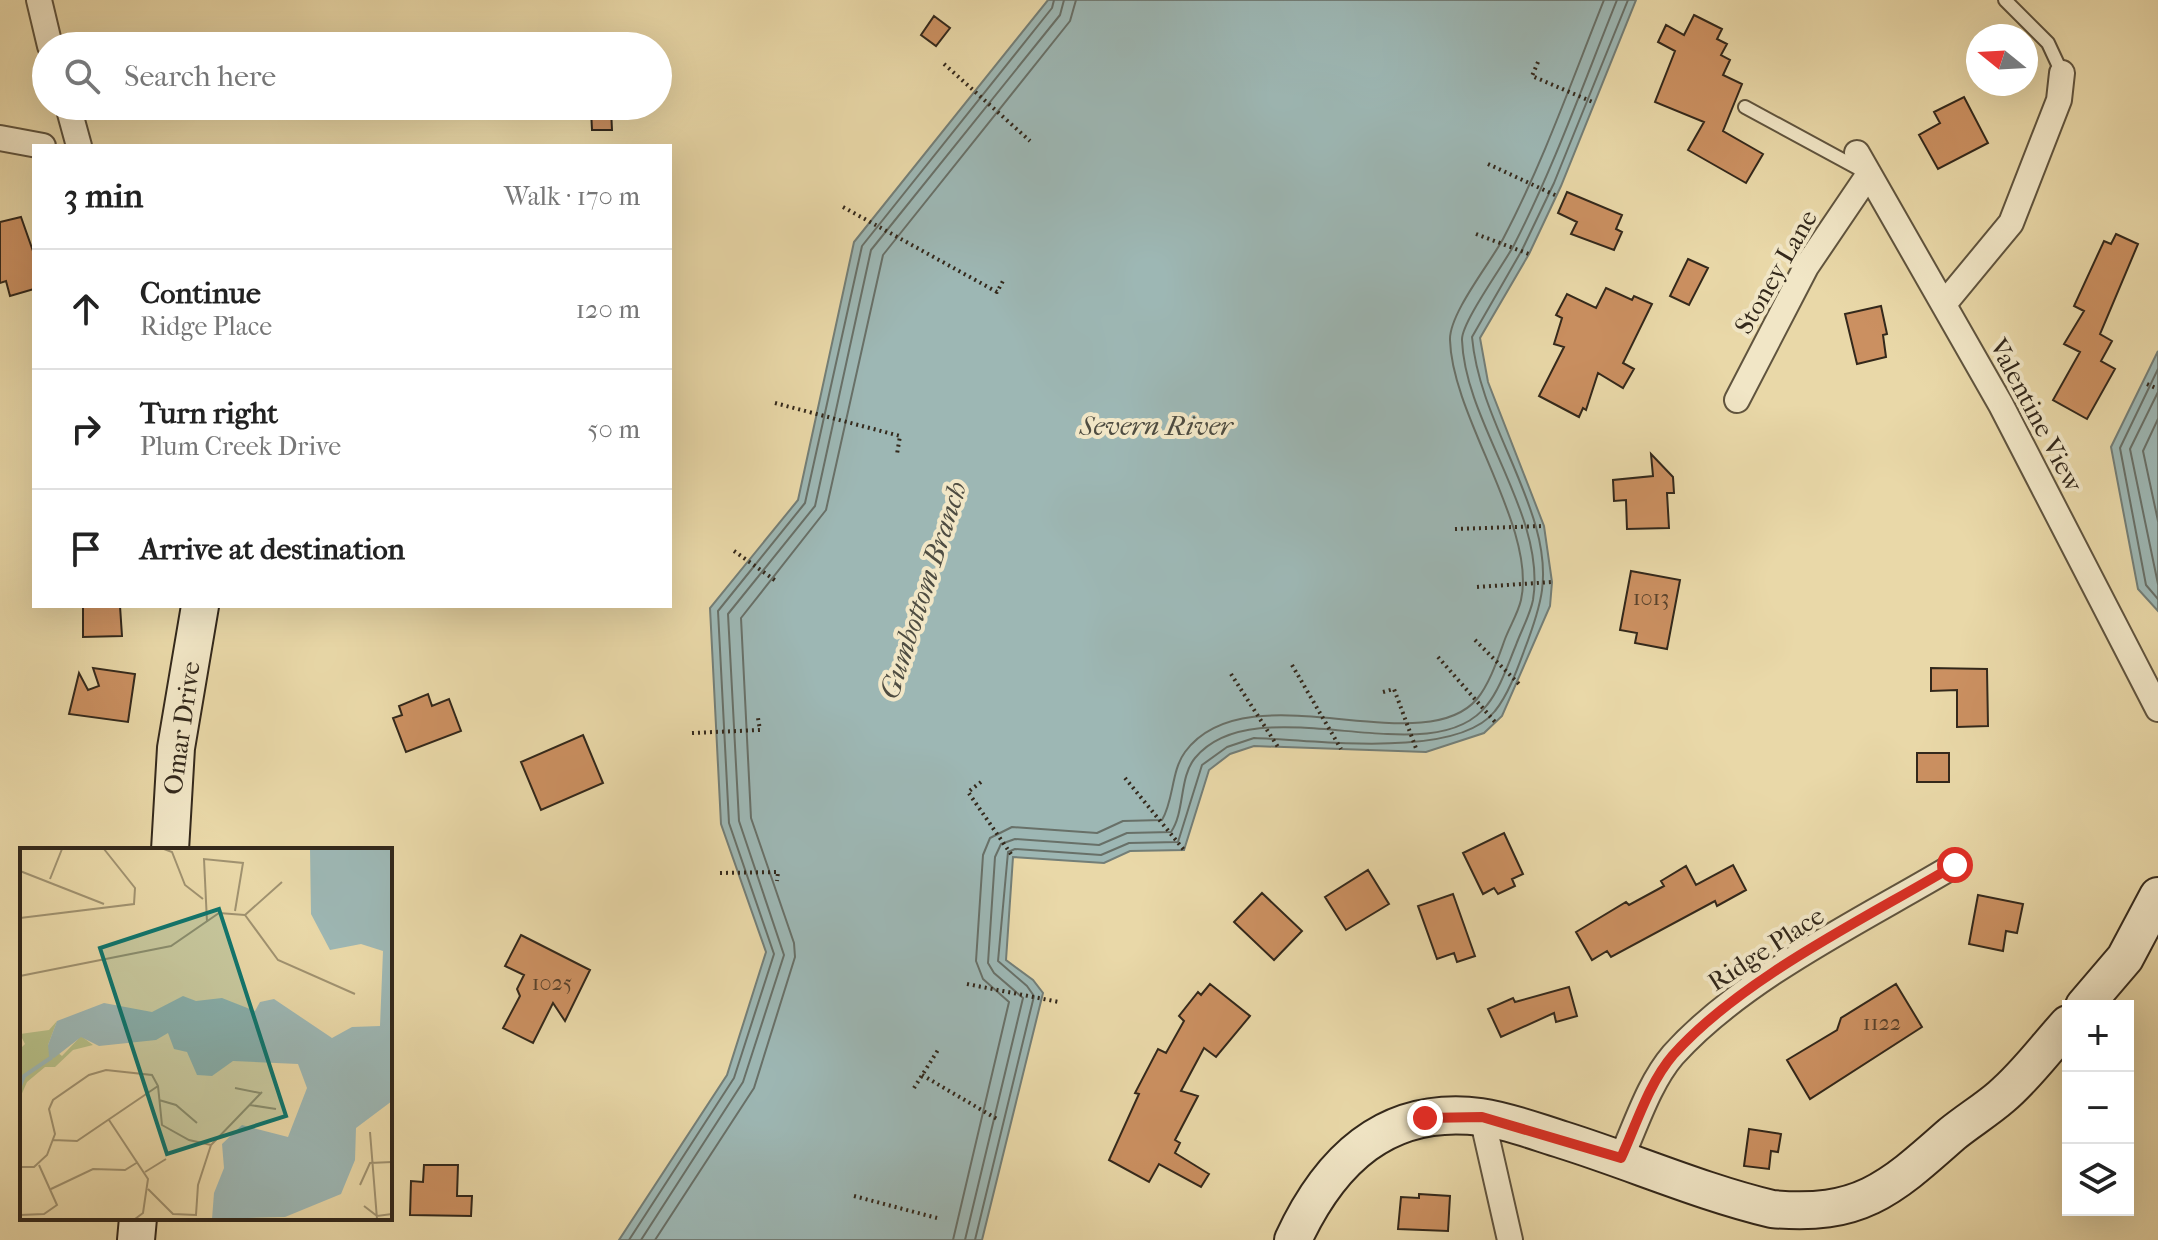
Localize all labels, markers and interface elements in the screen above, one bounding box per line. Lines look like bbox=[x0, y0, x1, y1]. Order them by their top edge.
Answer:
north arrow bbox=[1966, 24, 2038, 96]
search box bbox=[32, 32, 672, 120]
icon: search bbox=[60, 54, 104, 98]
text: Search here bbox=[124, 59, 276, 94]
text: 3 min bbox=[64, 176, 143, 216]
text: Walk · 170 m bbox=[504, 181, 640, 212]
street label: Stoney Lane bbox=[1728, 204, 1824, 340]
text: Continue bbox=[140, 276, 261, 311]
icon: ahead bbox=[64, 287, 108, 331]
text: 120 m bbox=[576, 294, 640, 325]
text: Ridge Place bbox=[140, 311, 272, 342]
street label: Valentine View bbox=[1982, 332, 2090, 497]
text: Turn right bbox=[140, 396, 278, 431]
icon: right bbox=[64, 407, 108, 451]
water label: Severn River bbox=[1078, 409, 1235, 442]
text: 50 m bbox=[587, 414, 640, 445]
text: Plum Creek Drive bbox=[140, 431, 341, 462]
water label: Gumbottom Branch bbox=[872, 477, 974, 703]
icon: arrive bbox=[64, 527, 108, 571]
text: Arrive at destination bbox=[140, 532, 405, 567]
house number: 1013 bbox=[1633, 585, 1669, 611]
street label: Omar Drive bbox=[157, 659, 207, 797]
route start bbox=[1937, 847, 1973, 883]
inset map bbox=[20, 848, 392, 1220]
street label: Ridge Place bbox=[1702, 900, 1830, 998]
house number: 1025 bbox=[532, 970, 572, 996]
map controls bbox=[2062, 1000, 2134, 1216]
button: + bbox=[2062, 1000, 2134, 1072]
house number: 1122 bbox=[1863, 1010, 1901, 1036]
button: − bbox=[2062, 1072, 2134, 1144]
route end bbox=[1407, 1100, 1443, 1136]
button: layers bbox=[2062, 1144, 2134, 1216]

